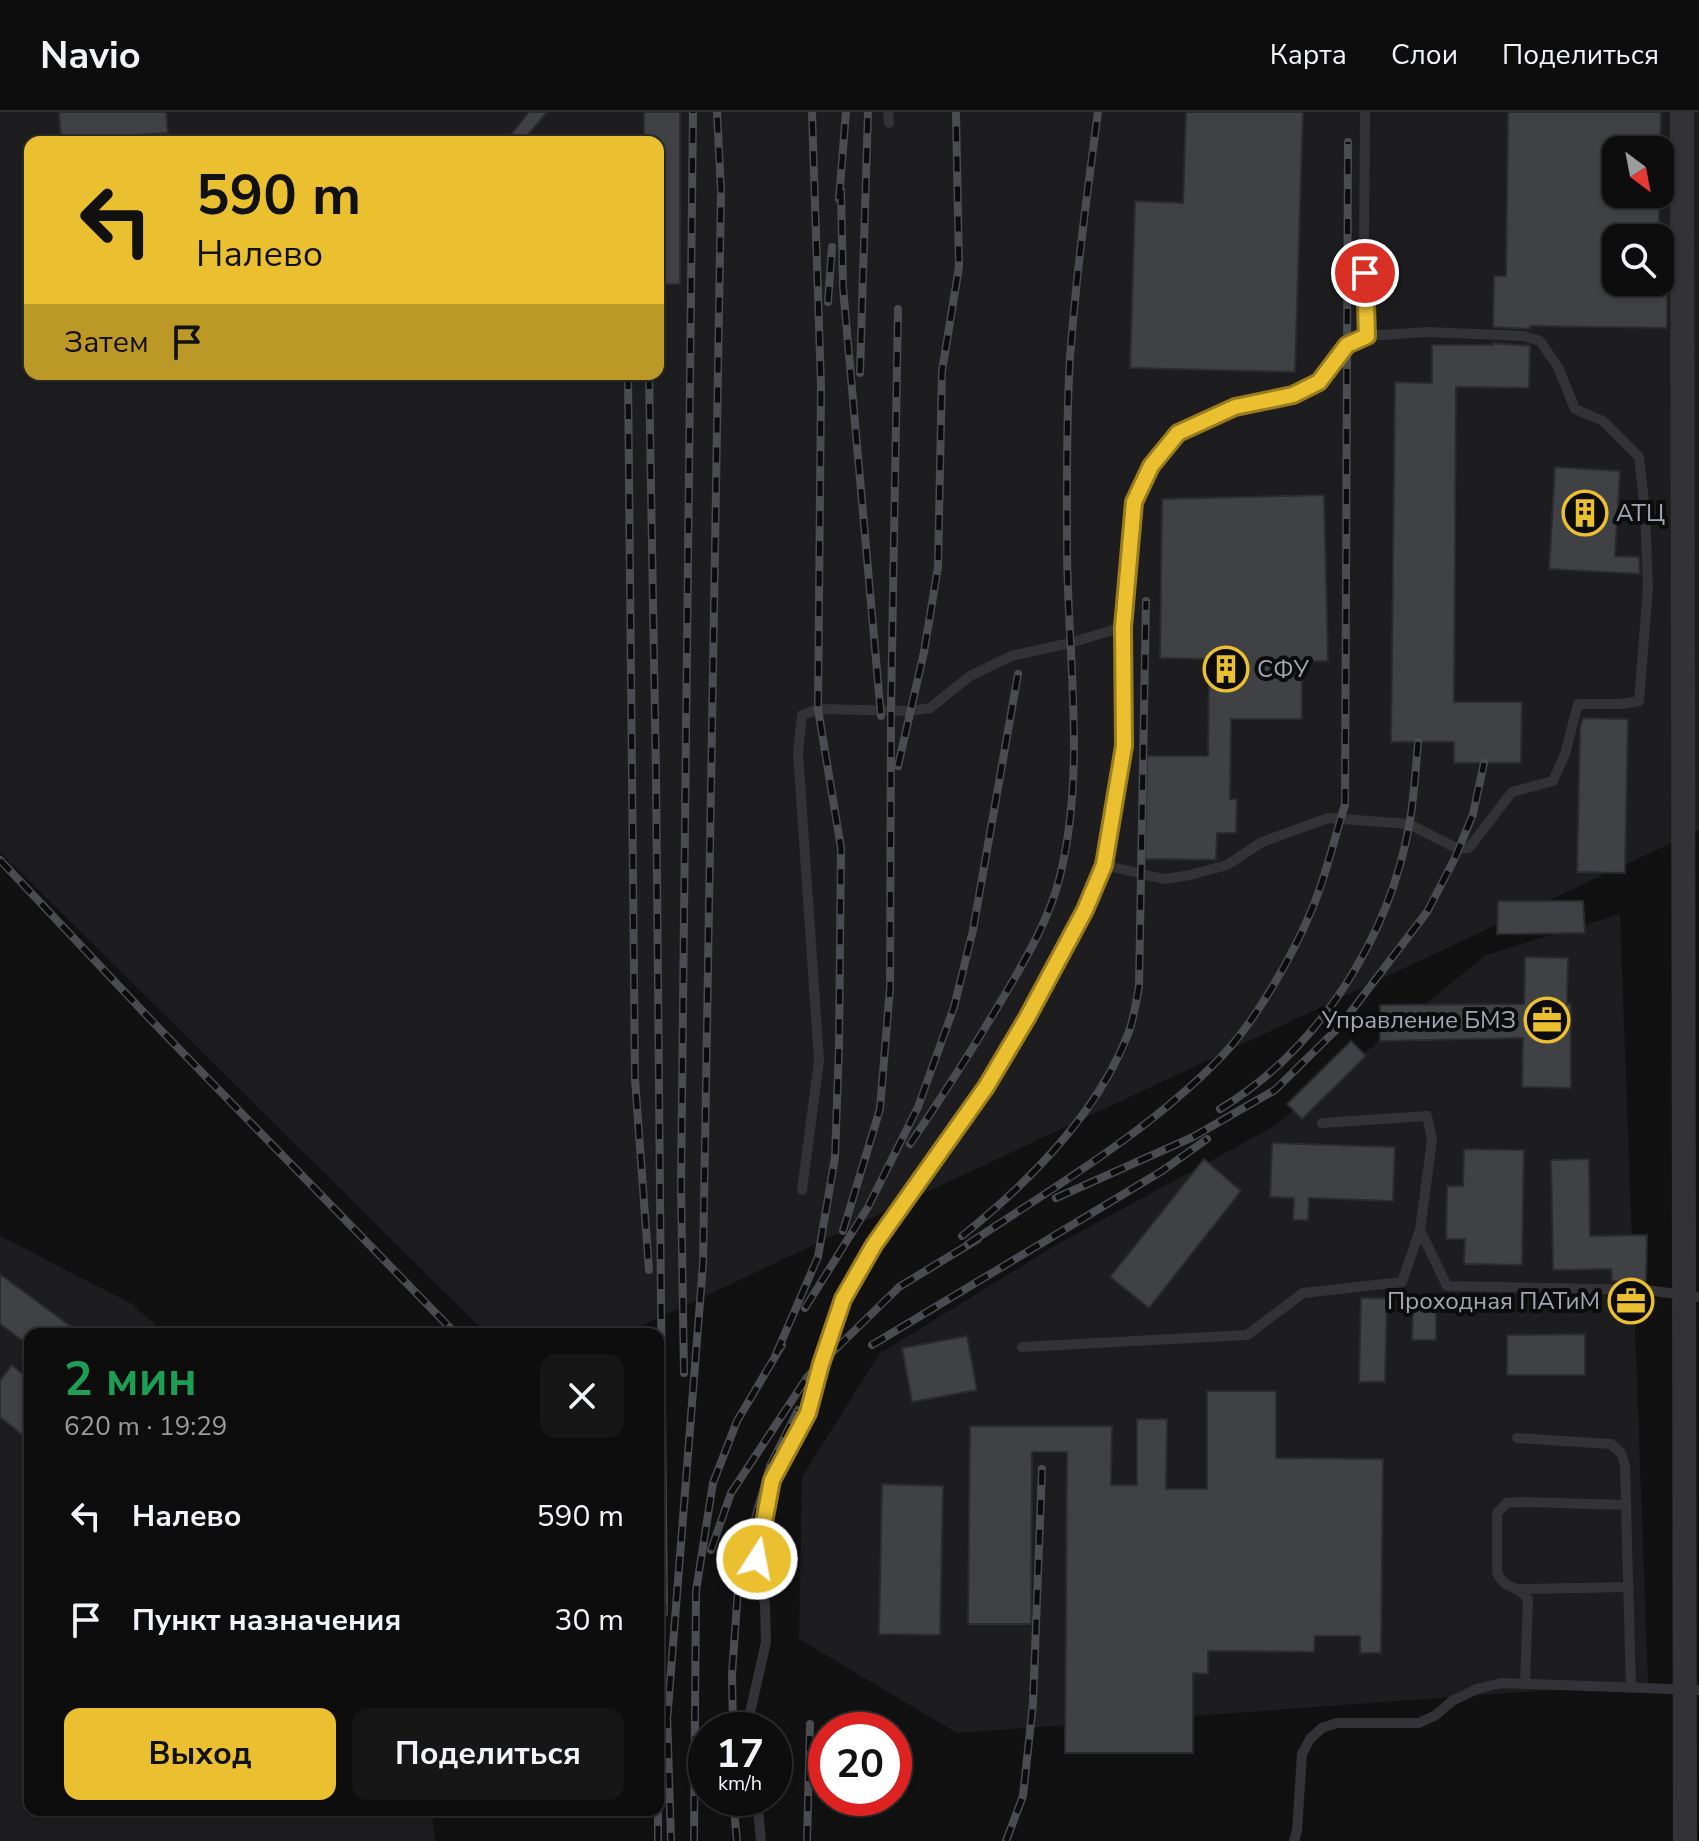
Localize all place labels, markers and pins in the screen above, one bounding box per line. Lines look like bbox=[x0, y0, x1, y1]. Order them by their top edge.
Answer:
pin bbox=[1331, 239, 1399, 307]
building icon: АТЦ bbox=[1561, 489, 1609, 537]
place label: АТЦ bbox=[1616, 497, 1665, 529]
building icon: СФУ bbox=[1202, 645, 1250, 693]
place label: СФУ bbox=[1257, 653, 1309, 685]
office icon: Управление БМЗ bbox=[1523, 996, 1571, 1044]
place label: Управление БМЗ bbox=[1321, 1004, 1516, 1036]
office icon: Проходная ПАТиМ bbox=[1607, 1277, 1655, 1325]
place label: Проходная ПАТиМ bbox=[1387, 1285, 1600, 1317]

